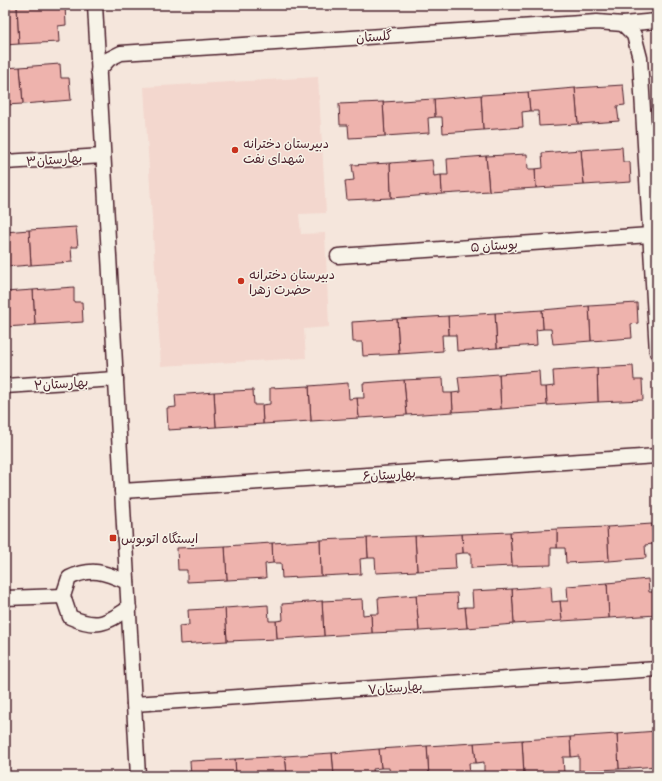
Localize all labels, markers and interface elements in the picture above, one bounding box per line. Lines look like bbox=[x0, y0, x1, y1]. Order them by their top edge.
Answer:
street label: گلستان bbox=[355, 28, 393, 49]
place label: دبیرستان دخترانه شهدای نفت bbox=[243, 136, 329, 170]
marker: دبیرستان دخترانه شهدای نفت bbox=[230, 145, 240, 155]
street label: بهارستان۳ bbox=[25, 150, 83, 173]
street label: بوستان ۵ bbox=[470, 236, 519, 259]
place label: دبیرستان دخترانه حضرت زهرا bbox=[249, 267, 335, 301]
marker: دبیرستان دخترانه حضرت زهرا bbox=[236, 276, 246, 286]
street label: بهارستان۲ bbox=[33, 374, 89, 397]
street label: بهارستان۶ bbox=[362, 465, 417, 488]
place label: ایستگاه اتوبوس bbox=[121, 531, 198, 550]
marker: ایستگاه اتوبوس bbox=[108, 533, 118, 543]
street label: بهارستان۷ bbox=[367, 678, 423, 701]

